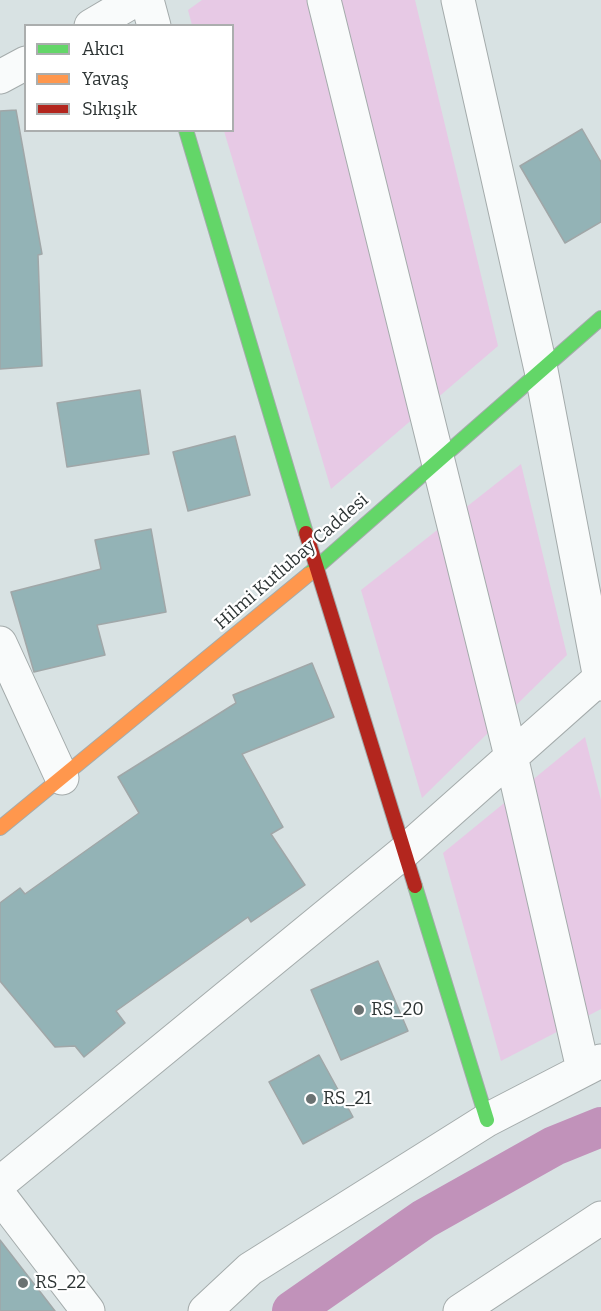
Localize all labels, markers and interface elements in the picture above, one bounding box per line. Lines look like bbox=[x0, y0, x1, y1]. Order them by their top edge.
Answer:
legend bbox=[24, 24, 234, 132]
text: Akıcı bbox=[82, 38, 124, 60]
text: Yavaş bbox=[82, 68, 129, 90]
text: Sıkışık bbox=[82, 98, 137, 120]
street label: Hilmi Kutlubay Caddesi bbox=[211, 490, 373, 634]
place label: RS_20 bbox=[371, 999, 424, 1021]
marker: RS_20 bbox=[352, 1003, 366, 1017]
place label: RS_21 bbox=[323, 1088, 372, 1110]
marker: RS_21 bbox=[304, 1092, 318, 1106]
place label: RS_22 bbox=[35, 1272, 86, 1294]
marker: RS_22 bbox=[16, 1276, 30, 1290]

